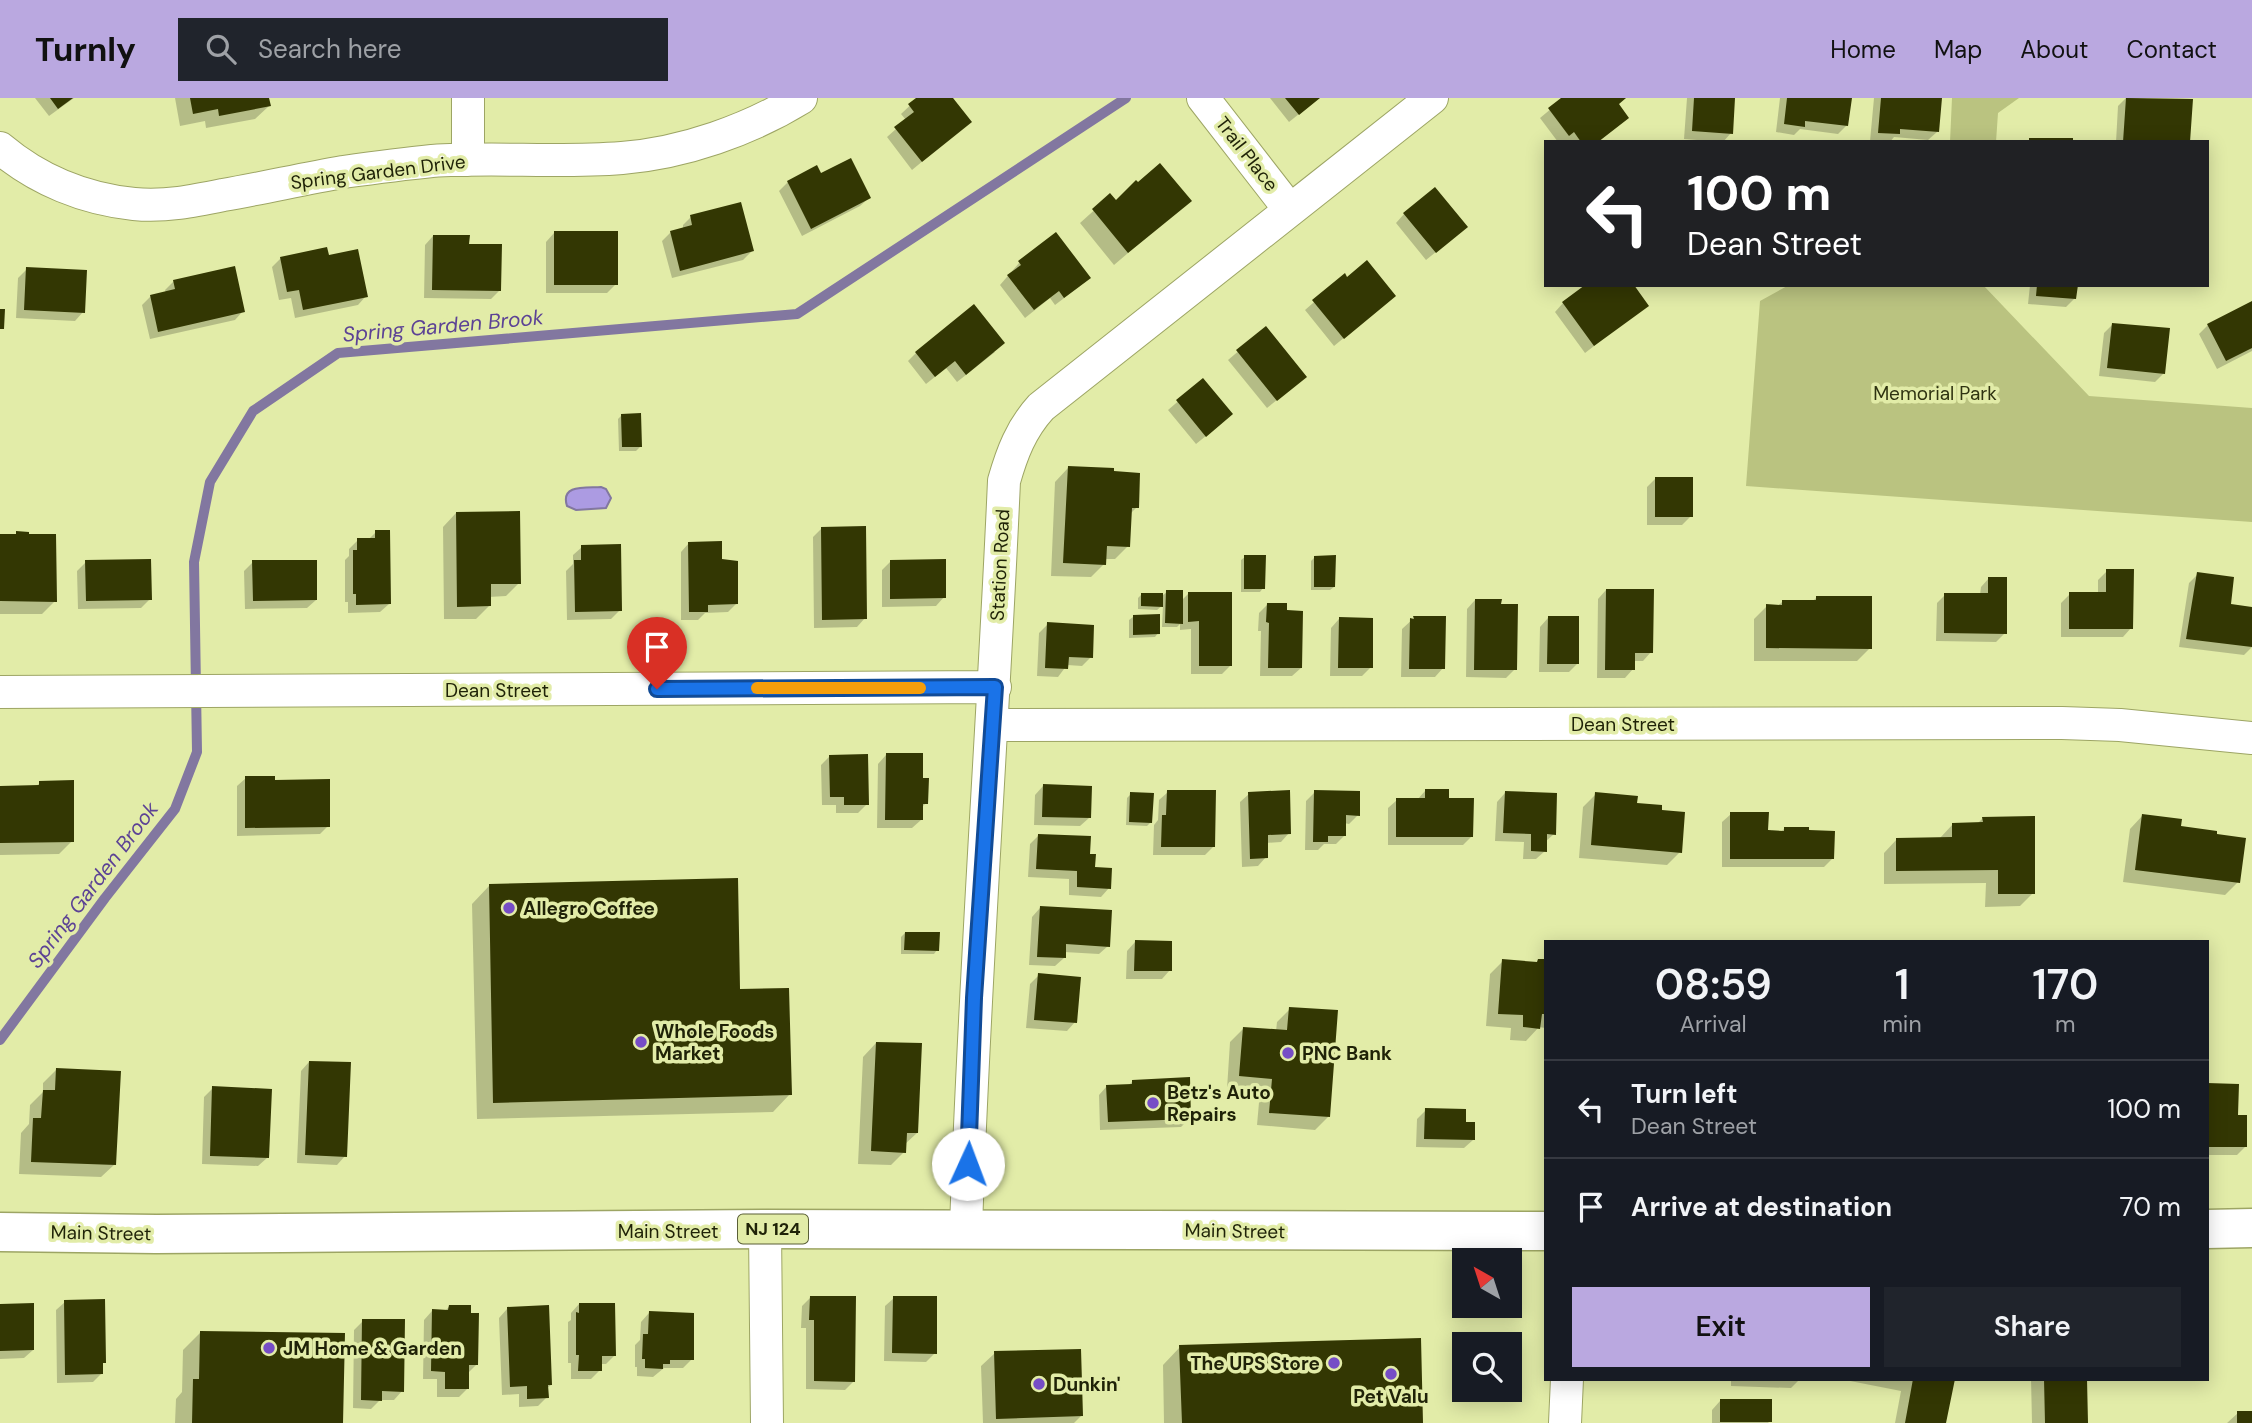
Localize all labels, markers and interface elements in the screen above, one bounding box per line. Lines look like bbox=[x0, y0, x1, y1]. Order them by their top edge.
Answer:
search box bbox=[178, 18, 668, 81]
text: Turnly bbox=[35, 28, 136, 71]
icon: search bbox=[202, 30, 240, 68]
text: Search here bbox=[258, 32, 401, 66]
text: Home bbox=[1830, 34, 1896, 65]
text: Map bbox=[1934, 34, 1982, 65]
text: About bbox=[2020, 34, 2089, 65]
text: Contact bbox=[2127, 34, 2217, 65]
street label: Trail Place bbox=[1210, 112, 1284, 196]
street label: Spring Garden Drive bbox=[289, 149, 467, 195]
text: 100 m bbox=[1687, 161, 1831, 225]
icon: left bbox=[1572, 168, 1663, 259]
text: Dean Street bbox=[1687, 223, 1862, 265]
water label: Spring Garden Brook bbox=[341, 303, 545, 349]
park label: Memorial Park bbox=[1873, 381, 1997, 406]
street label: Station Road bbox=[985, 508, 1015, 622]
pin bbox=[627, 617, 687, 689]
icon: arrive bbox=[638, 628, 676, 666]
street label: Dean Street bbox=[445, 678, 549, 703]
street label: Dean Street bbox=[1571, 712, 1675, 737]
water label: Spring Garden Brook bbox=[21, 796, 165, 974]
place label: Allegro Coffee bbox=[523, 896, 655, 921]
marker: Allegro Coffee bbox=[501, 900, 517, 916]
text: 08:59 bbox=[1655, 957, 1772, 1012]
text: 1 bbox=[1895, 957, 1909, 1012]
text: 170 bbox=[2032, 957, 2098, 1012]
text: Arrival bbox=[1680, 1009, 1747, 1039]
text: min bbox=[1882, 1009, 1922, 1039]
text: m bbox=[2055, 1009, 2076, 1039]
place label: Whole Foods Market bbox=[655, 1019, 774, 1066]
marker: Whole Foods Market bbox=[633, 1034, 649, 1050]
place label: PNC Bank bbox=[1302, 1041, 1392, 1066]
marker: PNC Bank bbox=[1280, 1045, 1296, 1061]
text: Turn left bbox=[1631, 1077, 1738, 1111]
place label: Betz's Auto Repairs bbox=[1167, 1080, 1271, 1127]
icon: left bbox=[1572, 1090, 1610, 1128]
text: 100 m bbox=[2107, 1092, 2181, 1126]
marker: Betz's Auto Repairs bbox=[1145, 1095, 1161, 1111]
text: Dean Street bbox=[1631, 1111, 1757, 1141]
position arrow bbox=[931, 1127, 1005, 1201]
icon: arrive bbox=[1572, 1188, 1610, 1226]
text: Arrive at destination bbox=[1631, 1190, 1892, 1224]
text: 70 m bbox=[2120, 1190, 2181, 1224]
road number: NJ 124 bbox=[738, 1214, 808, 1244]
street label: Main Street bbox=[1184, 1218, 1286, 1244]
street label: Main Street bbox=[618, 1219, 718, 1244]
street label: Main Street bbox=[50, 1220, 152, 1246]
north arrow bbox=[1452, 1248, 1522, 1318]
map controls bbox=[1452, 1248, 1522, 1402]
button: Exit bbox=[1572, 1287, 1870, 1367]
button: Share bbox=[1884, 1287, 2181, 1367]
button: search bbox=[1452, 1332, 1522, 1402]
place label: JM Home & Garden bbox=[283, 1336, 462, 1361]
marker: JM Home & Garden bbox=[261, 1340, 277, 1356]
place label: The UPS Store bbox=[1190, 1351, 1320, 1376]
marker: The UPS Store bbox=[1326, 1355, 1342, 1371]
marker: Pet Valu bbox=[1383, 1366, 1399, 1382]
place label: Dunkin' bbox=[1053, 1372, 1121, 1397]
marker: Dunkin' bbox=[1031, 1376, 1047, 1392]
place label: Pet Valu bbox=[1353, 1384, 1429, 1409]

